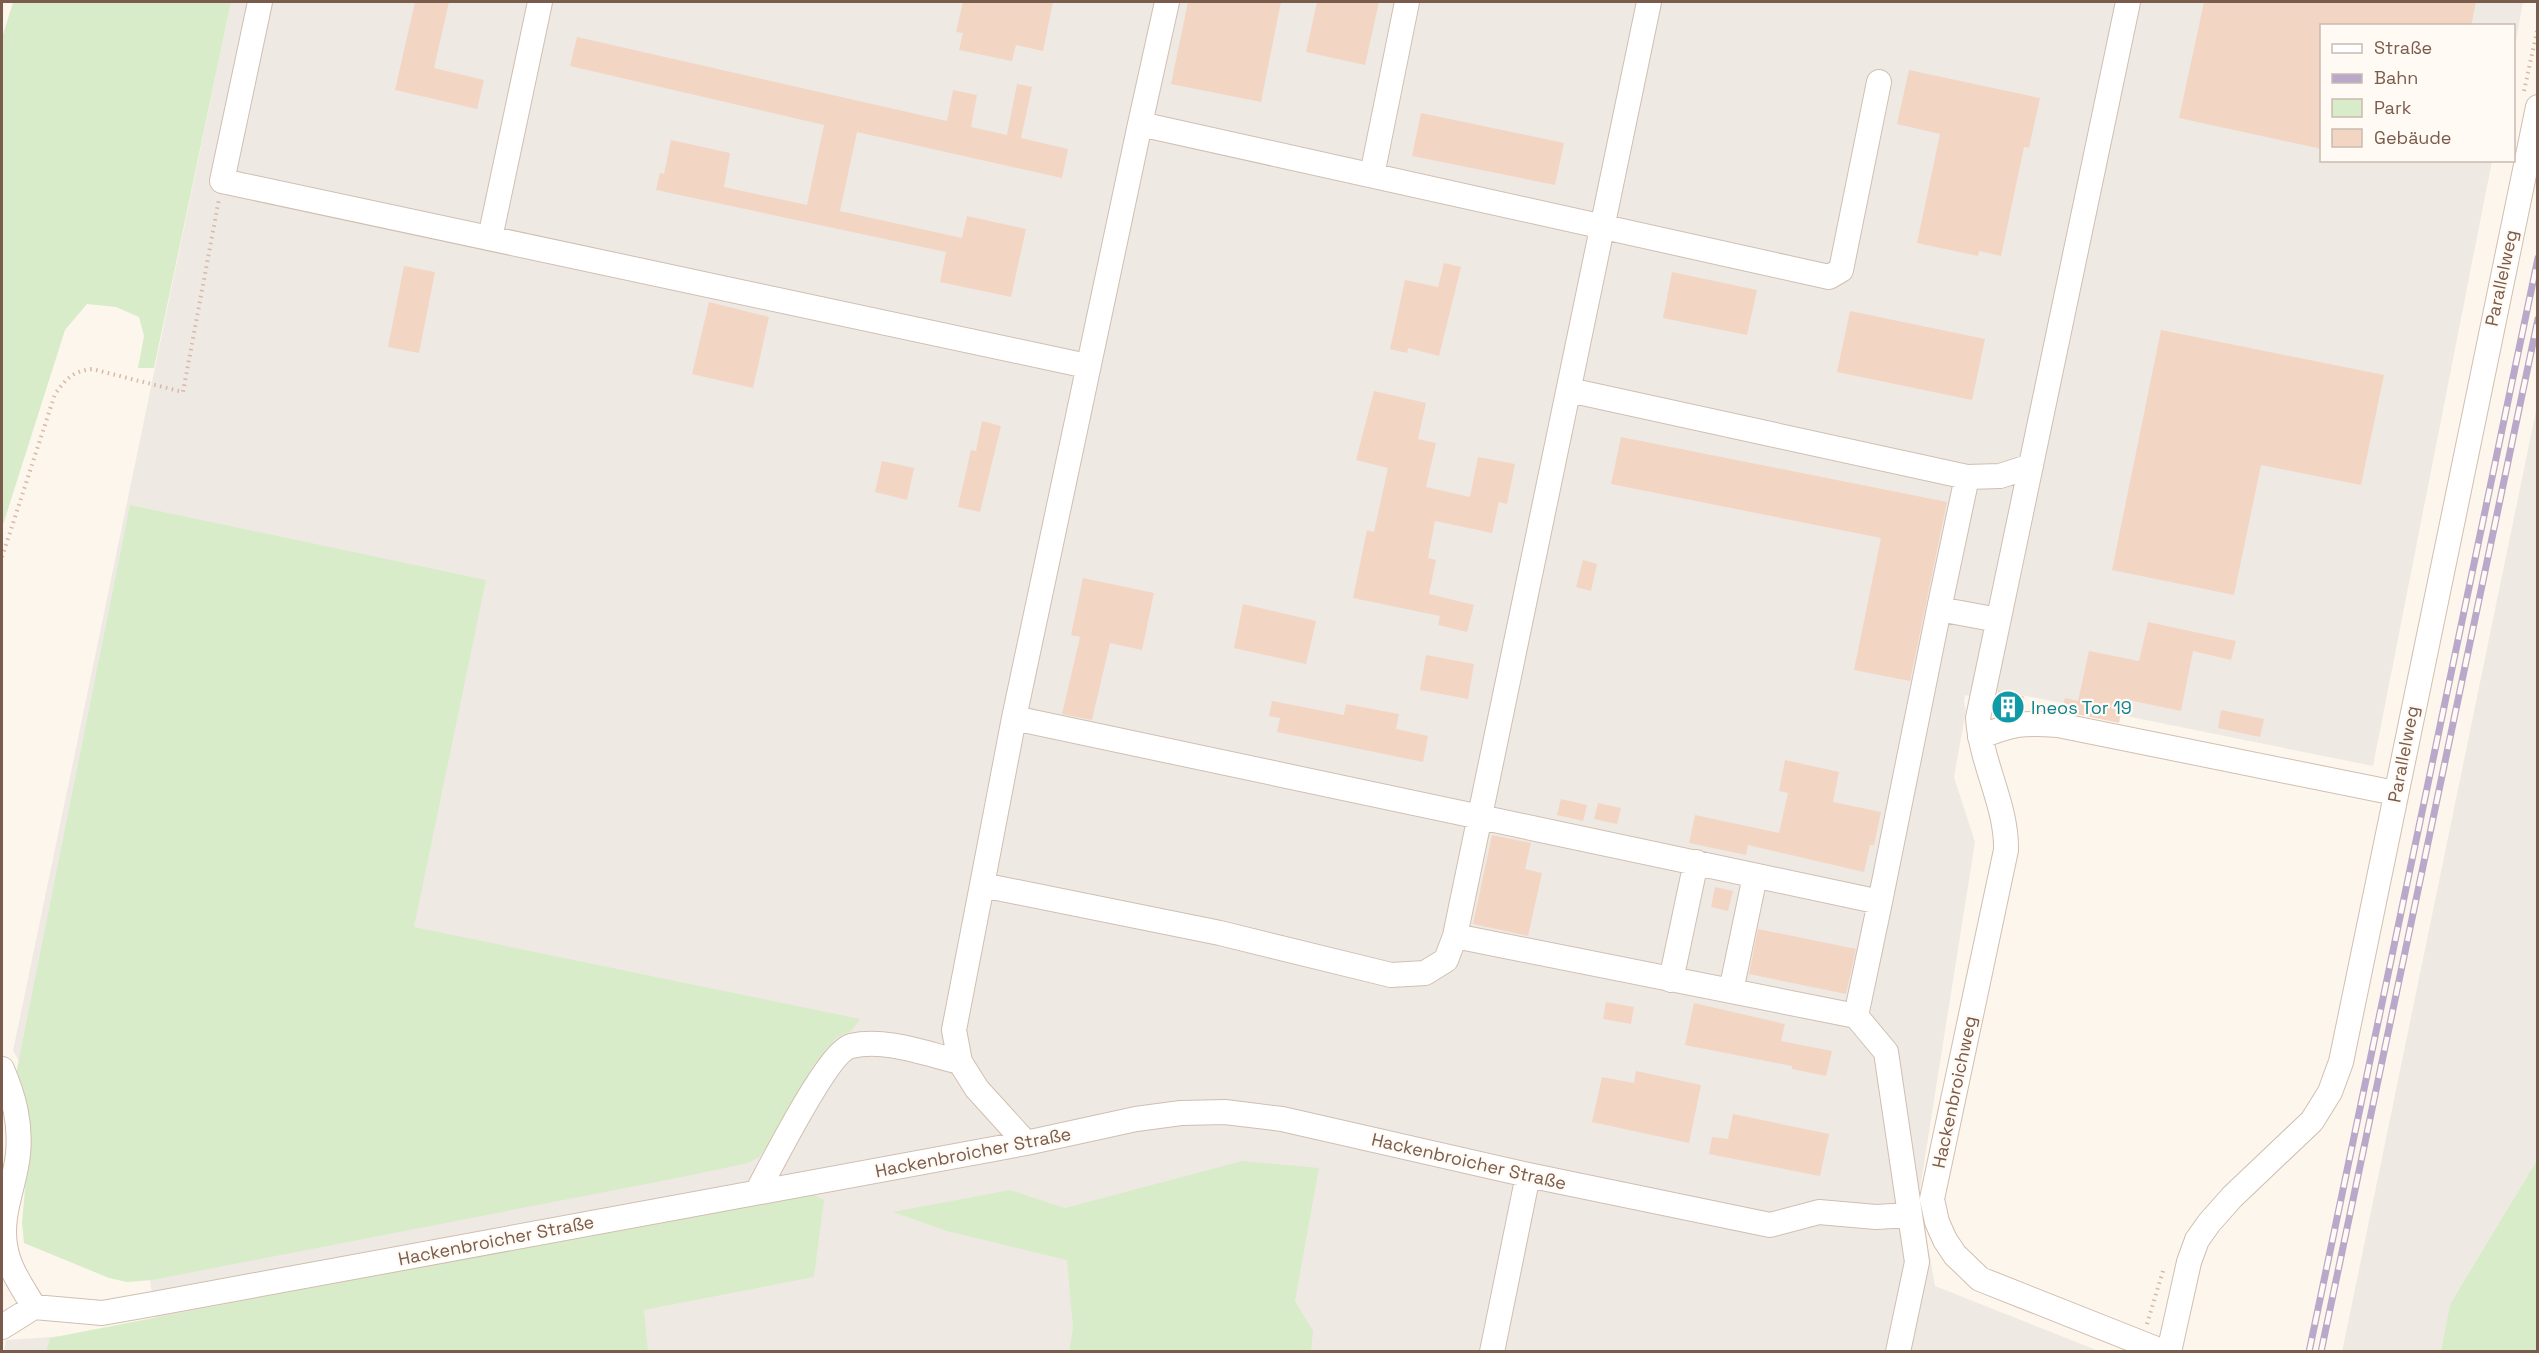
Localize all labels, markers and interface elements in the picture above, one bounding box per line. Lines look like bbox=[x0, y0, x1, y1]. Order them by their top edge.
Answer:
legend bbox=[2320, 24, 2515, 162]
text: Straße bbox=[2374, 36, 2432, 59]
text: Bahn bbox=[2374, 66, 2418, 89]
text: Park bbox=[2374, 96, 2412, 119]
text: Gebäude bbox=[2374, 126, 2452, 149]
street label: Parallelweg bbox=[2480, 228, 2522, 328]
building icon: Ineos Tor 19 bbox=[1990, 689, 2026, 725]
place label: Ineos Tor 19 bbox=[2031, 696, 2132, 719]
street label: Parallelweg bbox=[2382, 704, 2424, 804]
street label: Hackenbroichweg bbox=[1927, 1014, 1981, 1170]
street label: Hackenbroicher Straße bbox=[873, 1122, 1073, 1182]
street label: Hackenbroicher Straße bbox=[1369, 1127, 1569, 1195]
street label: Hackenbroicher Straße bbox=[396, 1210, 596, 1270]

